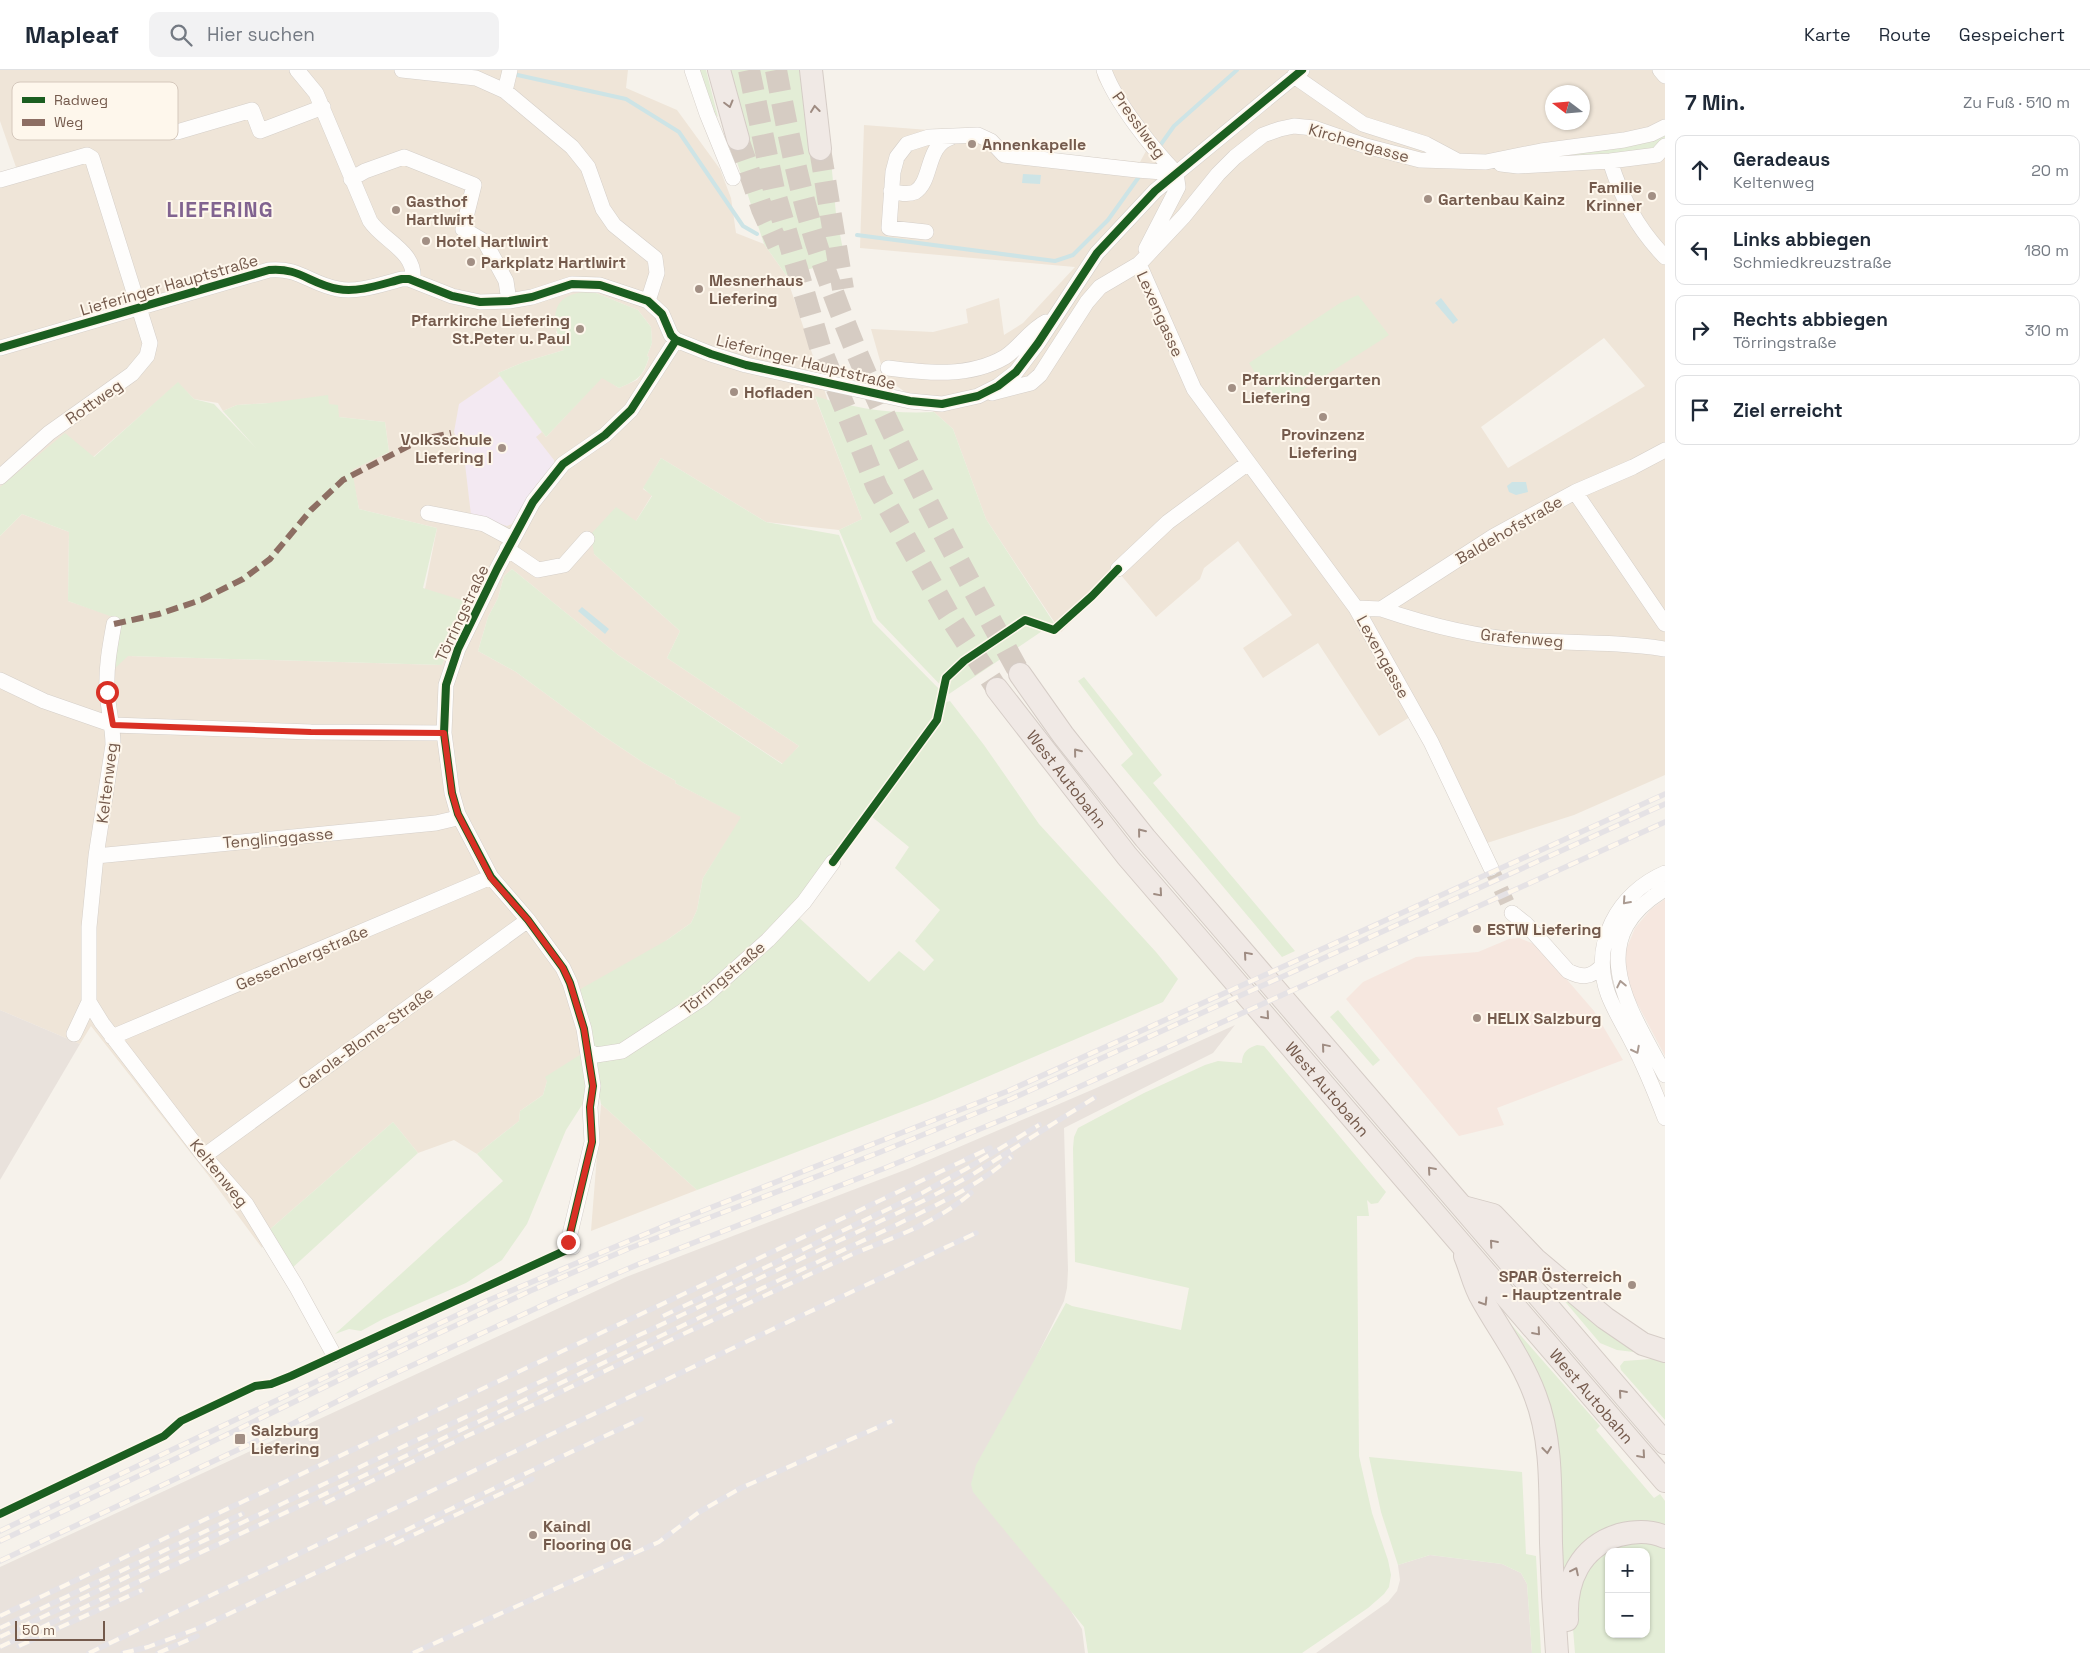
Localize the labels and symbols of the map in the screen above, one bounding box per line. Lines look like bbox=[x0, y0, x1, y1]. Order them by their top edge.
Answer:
legend bbox=[12, 82, 178, 140]
north arrow bbox=[1545, 85, 1590, 130]
street label: Presslweg bbox=[1108, 87, 1170, 163]
text: Radweg bbox=[54, 91, 108, 109]
one-way arrow bbox=[723, 100, 733, 108]
one-way arrow bbox=[811, 105, 821, 114]
text: Weg bbox=[54, 113, 83, 131]
street label: Kirchengasse bbox=[1306, 119, 1412, 167]
place label: Annenkapelle bbox=[982, 134, 1086, 155]
marker: Annenkapelle bbox=[966, 138, 978, 150]
place label: Familie Krinner bbox=[1586, 177, 1642, 216]
place label: Gartenbau Kainz bbox=[1438, 189, 1565, 210]
marker: Familie Krinner bbox=[1646, 190, 1658, 202]
place label: Gasthof Hartlwirt bbox=[406, 191, 474, 230]
marker: Gartenbau Kainz bbox=[1422, 193, 1434, 205]
district label: LIEFERING bbox=[166, 196, 274, 223]
marker: Gasthof Hartlwirt bbox=[390, 204, 402, 216]
place label: Hotel Hartlwirt bbox=[436, 231, 549, 252]
marker: Hotel Hartlwirt bbox=[420, 235, 432, 247]
street label: Lieferinger Hauptstraße bbox=[77, 249, 261, 321]
place label: Parkplatz Hartlwirt bbox=[481, 252, 626, 273]
marker: Parkplatz Hartlwirt bbox=[465, 256, 477, 268]
street label: Lexengasse bbox=[1132, 268, 1188, 360]
place label: Mesnerhaus Liefering bbox=[709, 270, 803, 309]
marker: Mesnerhaus Liefering bbox=[693, 283, 705, 295]
place label: Pfarrkirche Liefering St.Peter u. Paul bbox=[411, 310, 570, 349]
marker: Pfarrkirche Liefering St.Peter u. Paul bbox=[574, 323, 586, 335]
street label: Lieferinger Hauptstraße bbox=[714, 330, 898, 394]
place label: Pfarrkindergarten Liefering bbox=[1242, 369, 1381, 408]
street label: Rottweg bbox=[61, 375, 127, 429]
place label: Hofladen bbox=[744, 382, 813, 403]
marker: Pfarrkindergarten Liefering bbox=[1226, 382, 1238, 394]
marker: Hofladen bbox=[728, 386, 740, 398]
marker: Provinzenz Liefering bbox=[1317, 411, 1329, 423]
place label: Provinzenz Liefering bbox=[1281, 424, 1365, 463]
place label: Volksschule Liefering I bbox=[401, 429, 492, 468]
marker: Volksschule Liefering I bbox=[496, 442, 508, 454]
street label: Baldehofstraße bbox=[1452, 491, 1566, 569]
street label: Törringstraße bbox=[431, 562, 493, 664]
street label: Lexengasse bbox=[1352, 612, 1414, 702]
street label: Grafenweg bbox=[1480, 624, 1564, 652]
route start bbox=[96, 681, 119, 704]
street label: West Autobahn bbox=[1022, 726, 1112, 832]
street label: Keltenweg bbox=[92, 741, 122, 825]
one-way arrow bbox=[1073, 749, 1082, 758]
street label: Tenglinggasse bbox=[222, 823, 334, 853]
one-way arrow bbox=[1139, 829, 1147, 838]
one-way arrow bbox=[1154, 888, 1163, 897]
one-way arrow bbox=[1623, 896, 1632, 905]
place label: ESTW Liefering bbox=[1487, 919, 1601, 940]
street label: Gessenbergstraße bbox=[233, 921, 371, 995]
marker: ESTW Liefering bbox=[1471, 923, 1483, 935]
street label: Törringstraße bbox=[676, 937, 770, 1019]
one-way arrow bbox=[1244, 952, 1253, 961]
one-way arrow bbox=[1616, 979, 1627, 988]
street label: Carola-Blome-Straße bbox=[294, 982, 438, 1094]
place label: HELIX Salzburg bbox=[1487, 1008, 1601, 1029]
one-way arrow bbox=[1260, 1010, 1268, 1019]
marker: HELIX Salzburg bbox=[1471, 1012, 1483, 1024]
street label: West Autobahn bbox=[1281, 1037, 1374, 1141]
one-way arrow bbox=[1322, 1044, 1331, 1053]
one-way arrow bbox=[1630, 1045, 1640, 1054]
street label: Keltenweg bbox=[185, 1135, 253, 1211]
one-way arrow bbox=[1428, 1167, 1437, 1176]
route end bbox=[557, 1231, 580, 1254]
one-way arrow bbox=[1490, 1239, 1499, 1248]
place label: SPAR Österreich - Hauptzentrale bbox=[1499, 1266, 1622, 1305]
marker: SPAR Österreich - Hauptzentrale bbox=[1626, 1279, 1638, 1291]
one-way arrow bbox=[1478, 1297, 1488, 1306]
one-way arrow bbox=[1531, 1326, 1540, 1335]
street label: West Autobahn bbox=[1545, 1344, 1638, 1448]
one-way arrow bbox=[1619, 1389, 1628, 1398]
place label: Salzburg Liefering bbox=[251, 1420, 320, 1459]
marker: Salzburg Liefering bbox=[233, 1432, 247, 1446]
one-way arrow bbox=[1541, 1447, 1552, 1455]
one-way arrow bbox=[1637, 1449, 1645, 1458]
place label: Kaindl Flooring OG bbox=[543, 1516, 632, 1555]
marker: Kaindl Flooring OG bbox=[527, 1529, 539, 1541]
one-way arrow bbox=[1569, 1567, 1579, 1576]
scale bar bbox=[15, 1618, 105, 1641]

